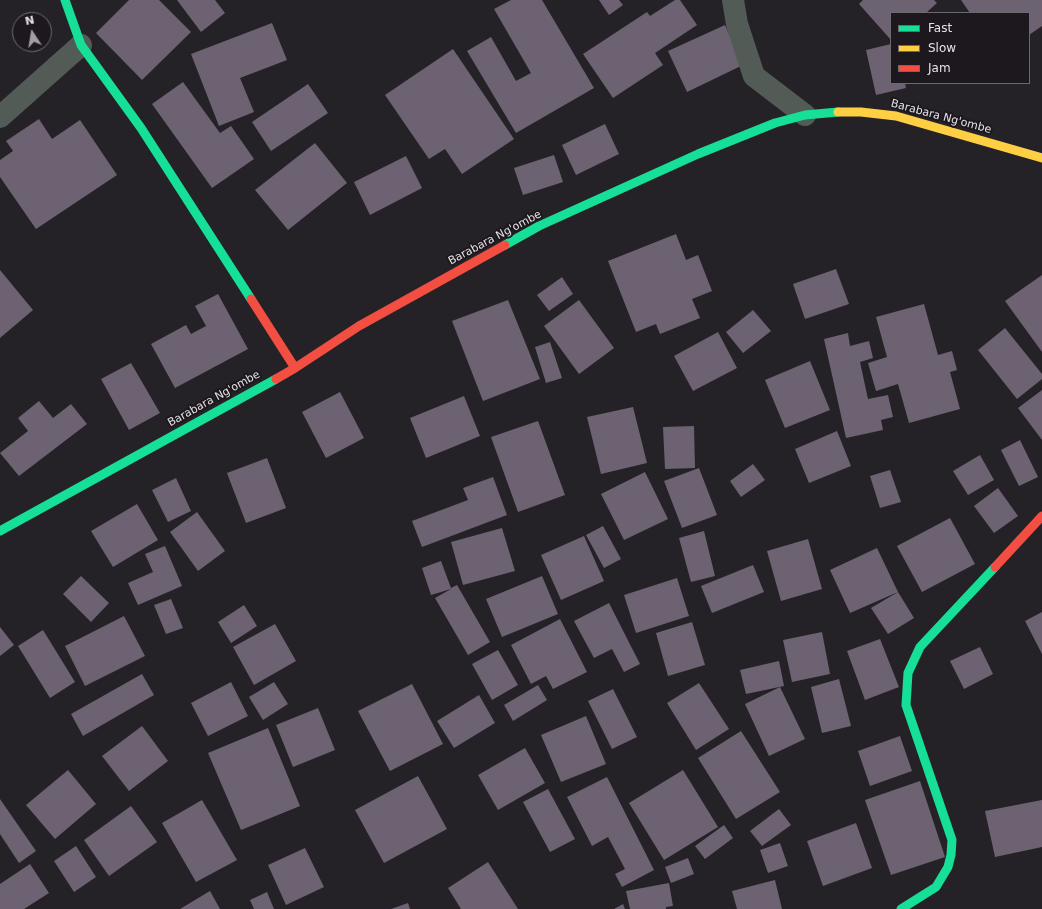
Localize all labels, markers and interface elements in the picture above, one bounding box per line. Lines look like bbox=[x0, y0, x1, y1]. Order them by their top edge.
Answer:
north arrow bbox=[12, 12, 52, 52]
legend bbox=[890, 12, 1030, 84]
text: N bbox=[24, 13, 35, 28]
text: Fast bbox=[928, 21, 952, 35]
text: Slow bbox=[928, 41, 956, 55]
text: Jam bbox=[928, 61, 951, 75]
street label: Barabara Ng'ombe bbox=[889, 97, 993, 137]
street label: Barabara Ng'ombe bbox=[446, 208, 544, 268]
street label: Barabara Ng'ombe bbox=[166, 368, 262, 430]

